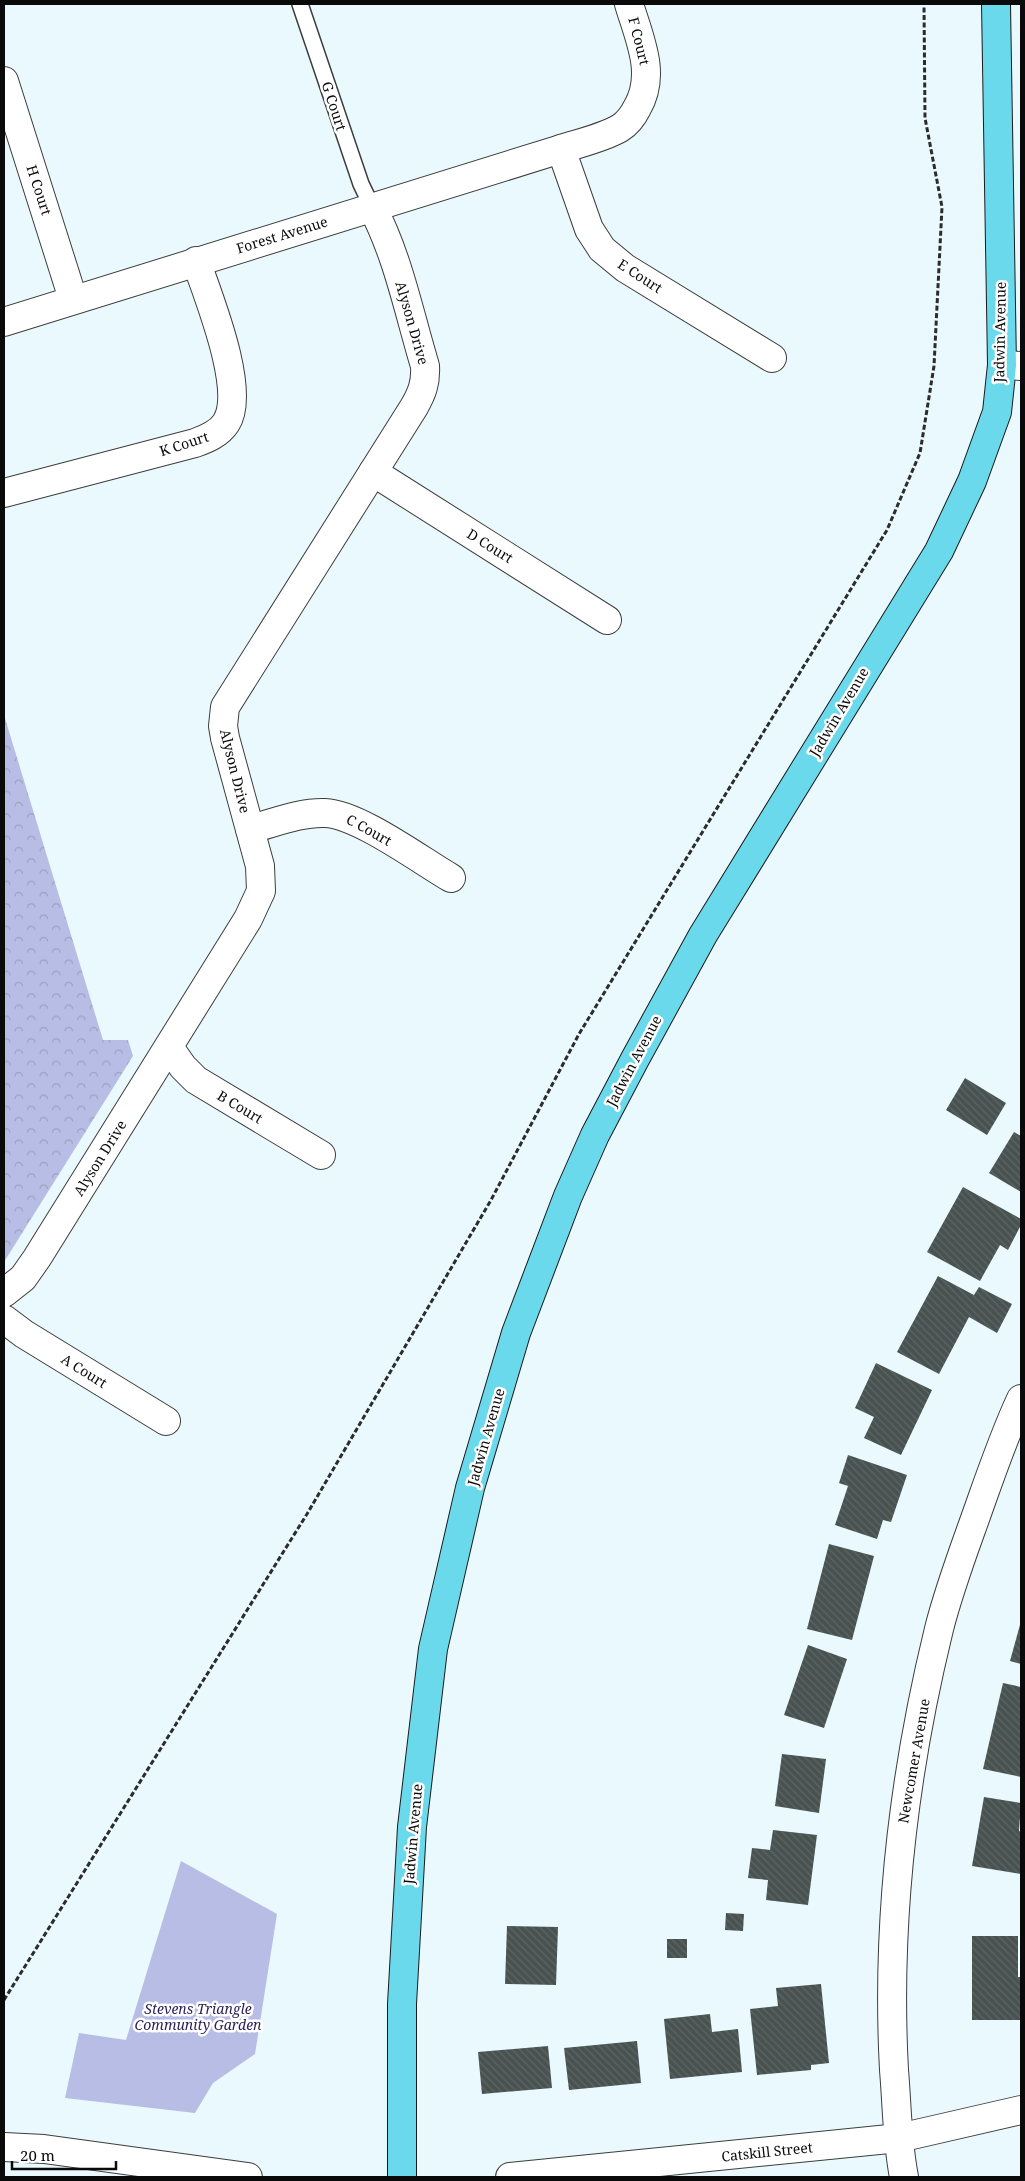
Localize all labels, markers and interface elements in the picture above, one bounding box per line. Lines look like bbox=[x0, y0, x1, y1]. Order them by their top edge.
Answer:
street label: F Court bbox=[624, 15, 655, 67]
street label: G Court bbox=[318, 79, 351, 133]
street label: H Court bbox=[22, 162, 57, 217]
street label: Forest Avenue bbox=[234, 212, 330, 257]
street label: E Court bbox=[614, 254, 666, 297]
street label: Alyson Drive bbox=[391, 279, 433, 367]
street label: Jadwin Avenue bbox=[989, 281, 1010, 384]
street label: K Court bbox=[157, 427, 211, 460]
street label: D Court bbox=[464, 524, 517, 567]
street label: Jadwin Avenue bbox=[804, 664, 873, 761]
street label: Alyson Drive bbox=[216, 727, 255, 815]
street label: C Court bbox=[343, 809, 395, 850]
street label: Jadwin Avenue bbox=[601, 1012, 666, 1111]
street label: B Court bbox=[214, 1086, 267, 1128]
street label: Alyson Drive bbox=[69, 1116, 130, 1199]
street label: A Court bbox=[58, 1349, 111, 1392]
street label: Jadwin Avenue bbox=[462, 1386, 509, 1489]
street label: Newcomer Avenue bbox=[893, 1697, 934, 1825]
street label: Jadwin Avenue bbox=[399, 1783, 426, 1886]
park label: Stevens Triangle Community Garden bbox=[135, 1999, 262, 2034]
street label: Catskill Street bbox=[720, 2137, 814, 2166]
scale bar bbox=[12, 2138, 116, 2170]
text: 20 m bbox=[20, 2145, 55, 2165]

